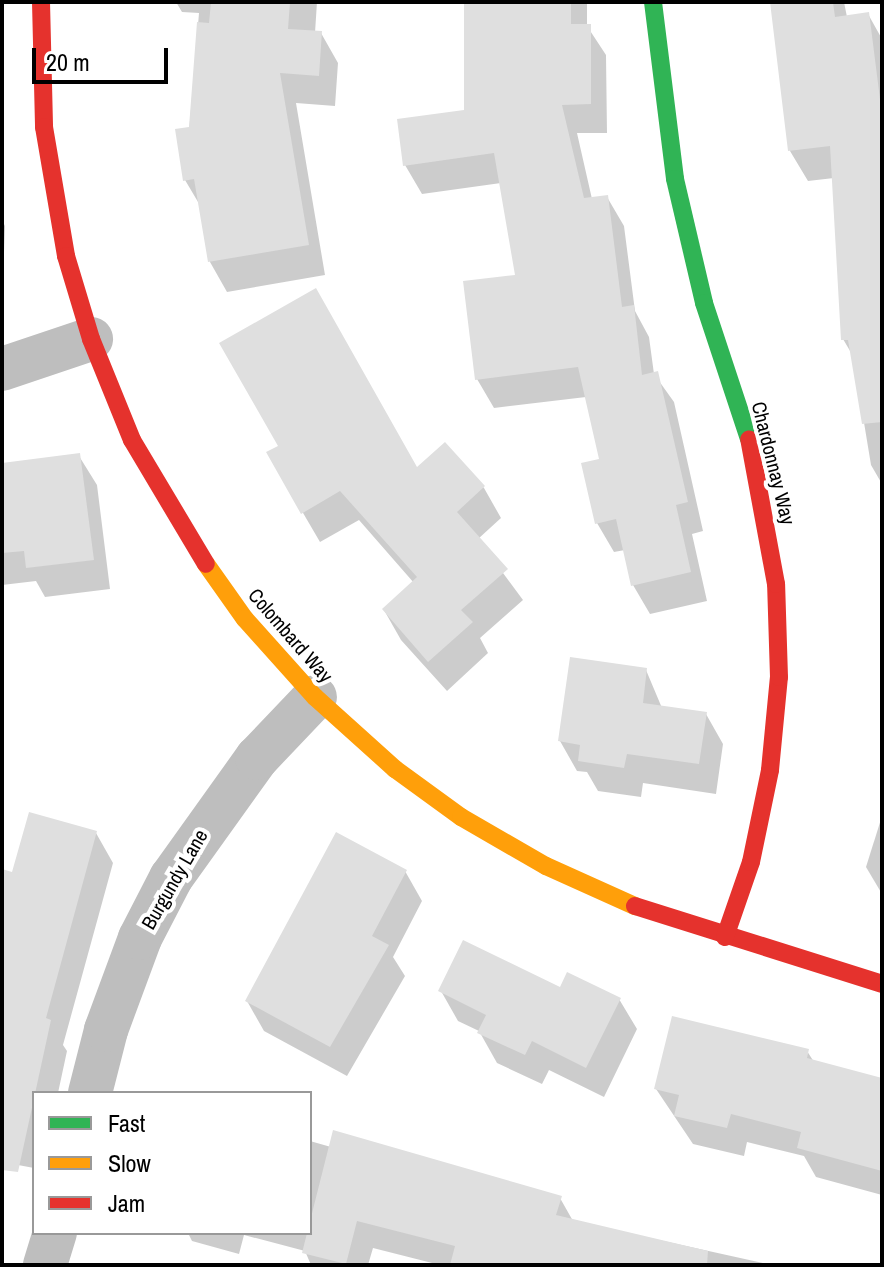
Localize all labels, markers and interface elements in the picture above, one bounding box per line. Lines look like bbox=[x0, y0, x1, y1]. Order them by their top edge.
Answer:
scale bar bbox=[36, 32, 172, 82]
text: 20 m bbox=[46, 46, 90, 78]
street label: Chardonnay Way bbox=[747, 399, 801, 527]
street label: Colombard Way bbox=[244, 583, 338, 687]
street label: Burgundy Lane bbox=[136, 825, 212, 933]
legend bbox=[32, 1091, 312, 1235]
text: Fast bbox=[108, 1107, 145, 1139]
text: Slow bbox=[108, 1147, 151, 1179]
text: Jam bbox=[108, 1187, 145, 1219]

